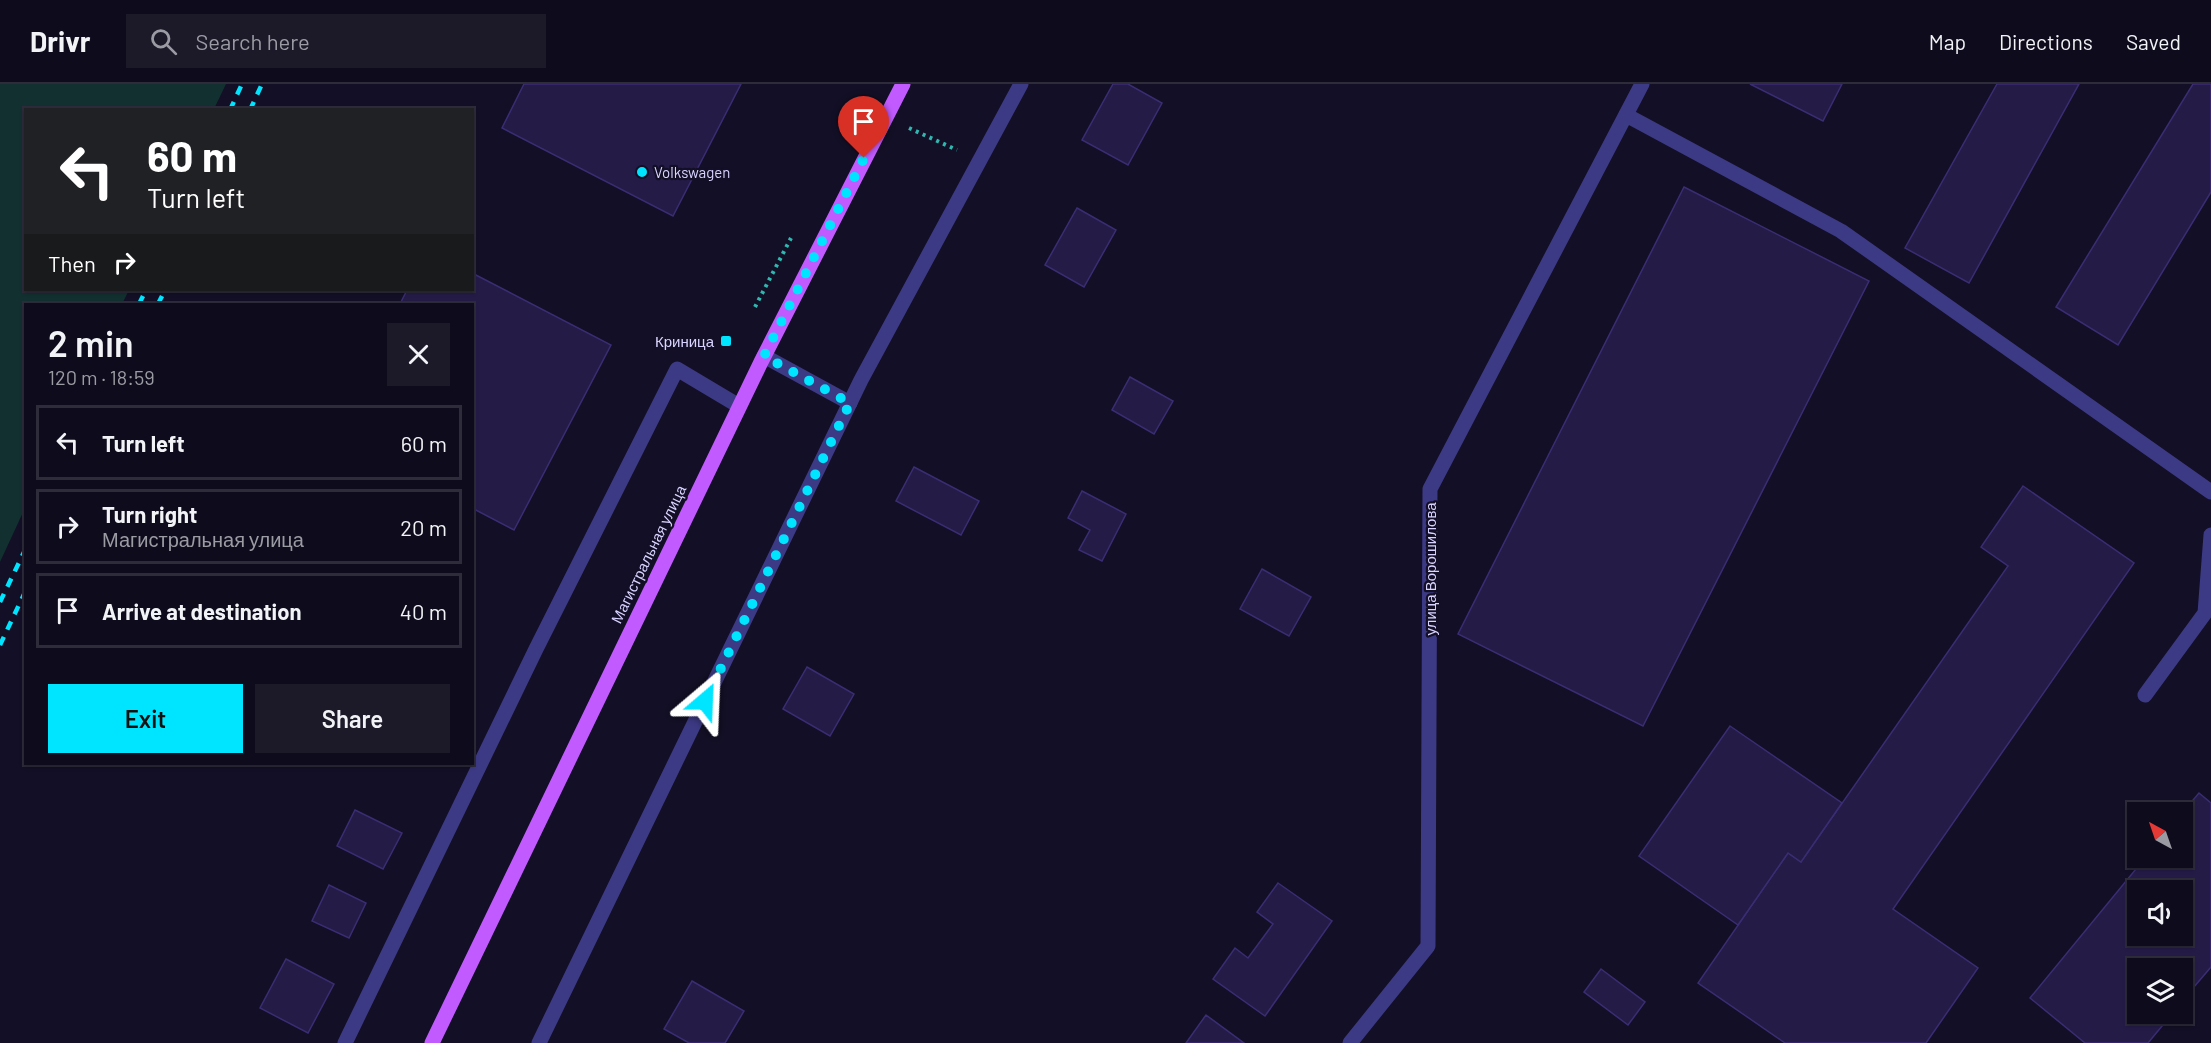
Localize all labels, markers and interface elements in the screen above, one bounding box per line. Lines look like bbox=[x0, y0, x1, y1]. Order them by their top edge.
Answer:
search box bbox=[126, 14, 546, 68]
text: Drivr bbox=[30, 24, 90, 58]
icon: search bbox=[147, 25, 180, 58]
text: Search here bbox=[195, 28, 310, 54]
text: Map bbox=[1929, 29, 1966, 54]
text: Directions bbox=[1999, 29, 2093, 54]
text: Saved bbox=[2126, 29, 2181, 54]
pin bbox=[838, 96, 889, 158]
icon: arrive bbox=[847, 105, 880, 138]
text: 60 m bbox=[147, 130, 237, 180]
icon: left bbox=[48, 132, 126, 210]
place label: Volkswagen bbox=[654, 163, 730, 181]
marker: Volkswagen bbox=[635, 165, 649, 179]
text: Turn left bbox=[147, 181, 245, 213]
icon: right bbox=[108, 246, 141, 279]
text: Then bbox=[48, 250, 96, 276]
text: 2 min bbox=[48, 321, 134, 364]
button: close bbox=[387, 323, 450, 386]
place label: Криница bbox=[655, 332, 715, 350]
marker: Криница bbox=[719, 334, 733, 348]
text: 120 m · 18:59 bbox=[48, 365, 155, 389]
icon: left bbox=[51, 426, 84, 459]
text: Turn left bbox=[102, 430, 185, 456]
text: 60 m bbox=[401, 430, 447, 456]
street label: Магистральная улица bbox=[607, 481, 690, 626]
text: Turn right bbox=[102, 501, 197, 527]
street label: улица Ворошилова bbox=[1421, 502, 1439, 636]
icon: right bbox=[51, 510, 84, 543]
text: 20 m bbox=[400, 514, 447, 540]
text: Магистральная улица bbox=[102, 527, 304, 551]
icon: arrive bbox=[51, 594, 84, 627]
text: Arrive at destination bbox=[102, 598, 301, 624]
text: 40 m bbox=[400, 598, 447, 624]
position arrow bbox=[673, 669, 737, 733]
button: Exit bbox=[48, 684, 243, 753]
button: Share bbox=[255, 684, 450, 753]
north arrow bbox=[2127, 802, 2193, 868]
map controls bbox=[2127, 802, 2193, 1024]
button: sound bbox=[2127, 880, 2193, 946]
button: layers bbox=[2127, 958, 2193, 1024]

